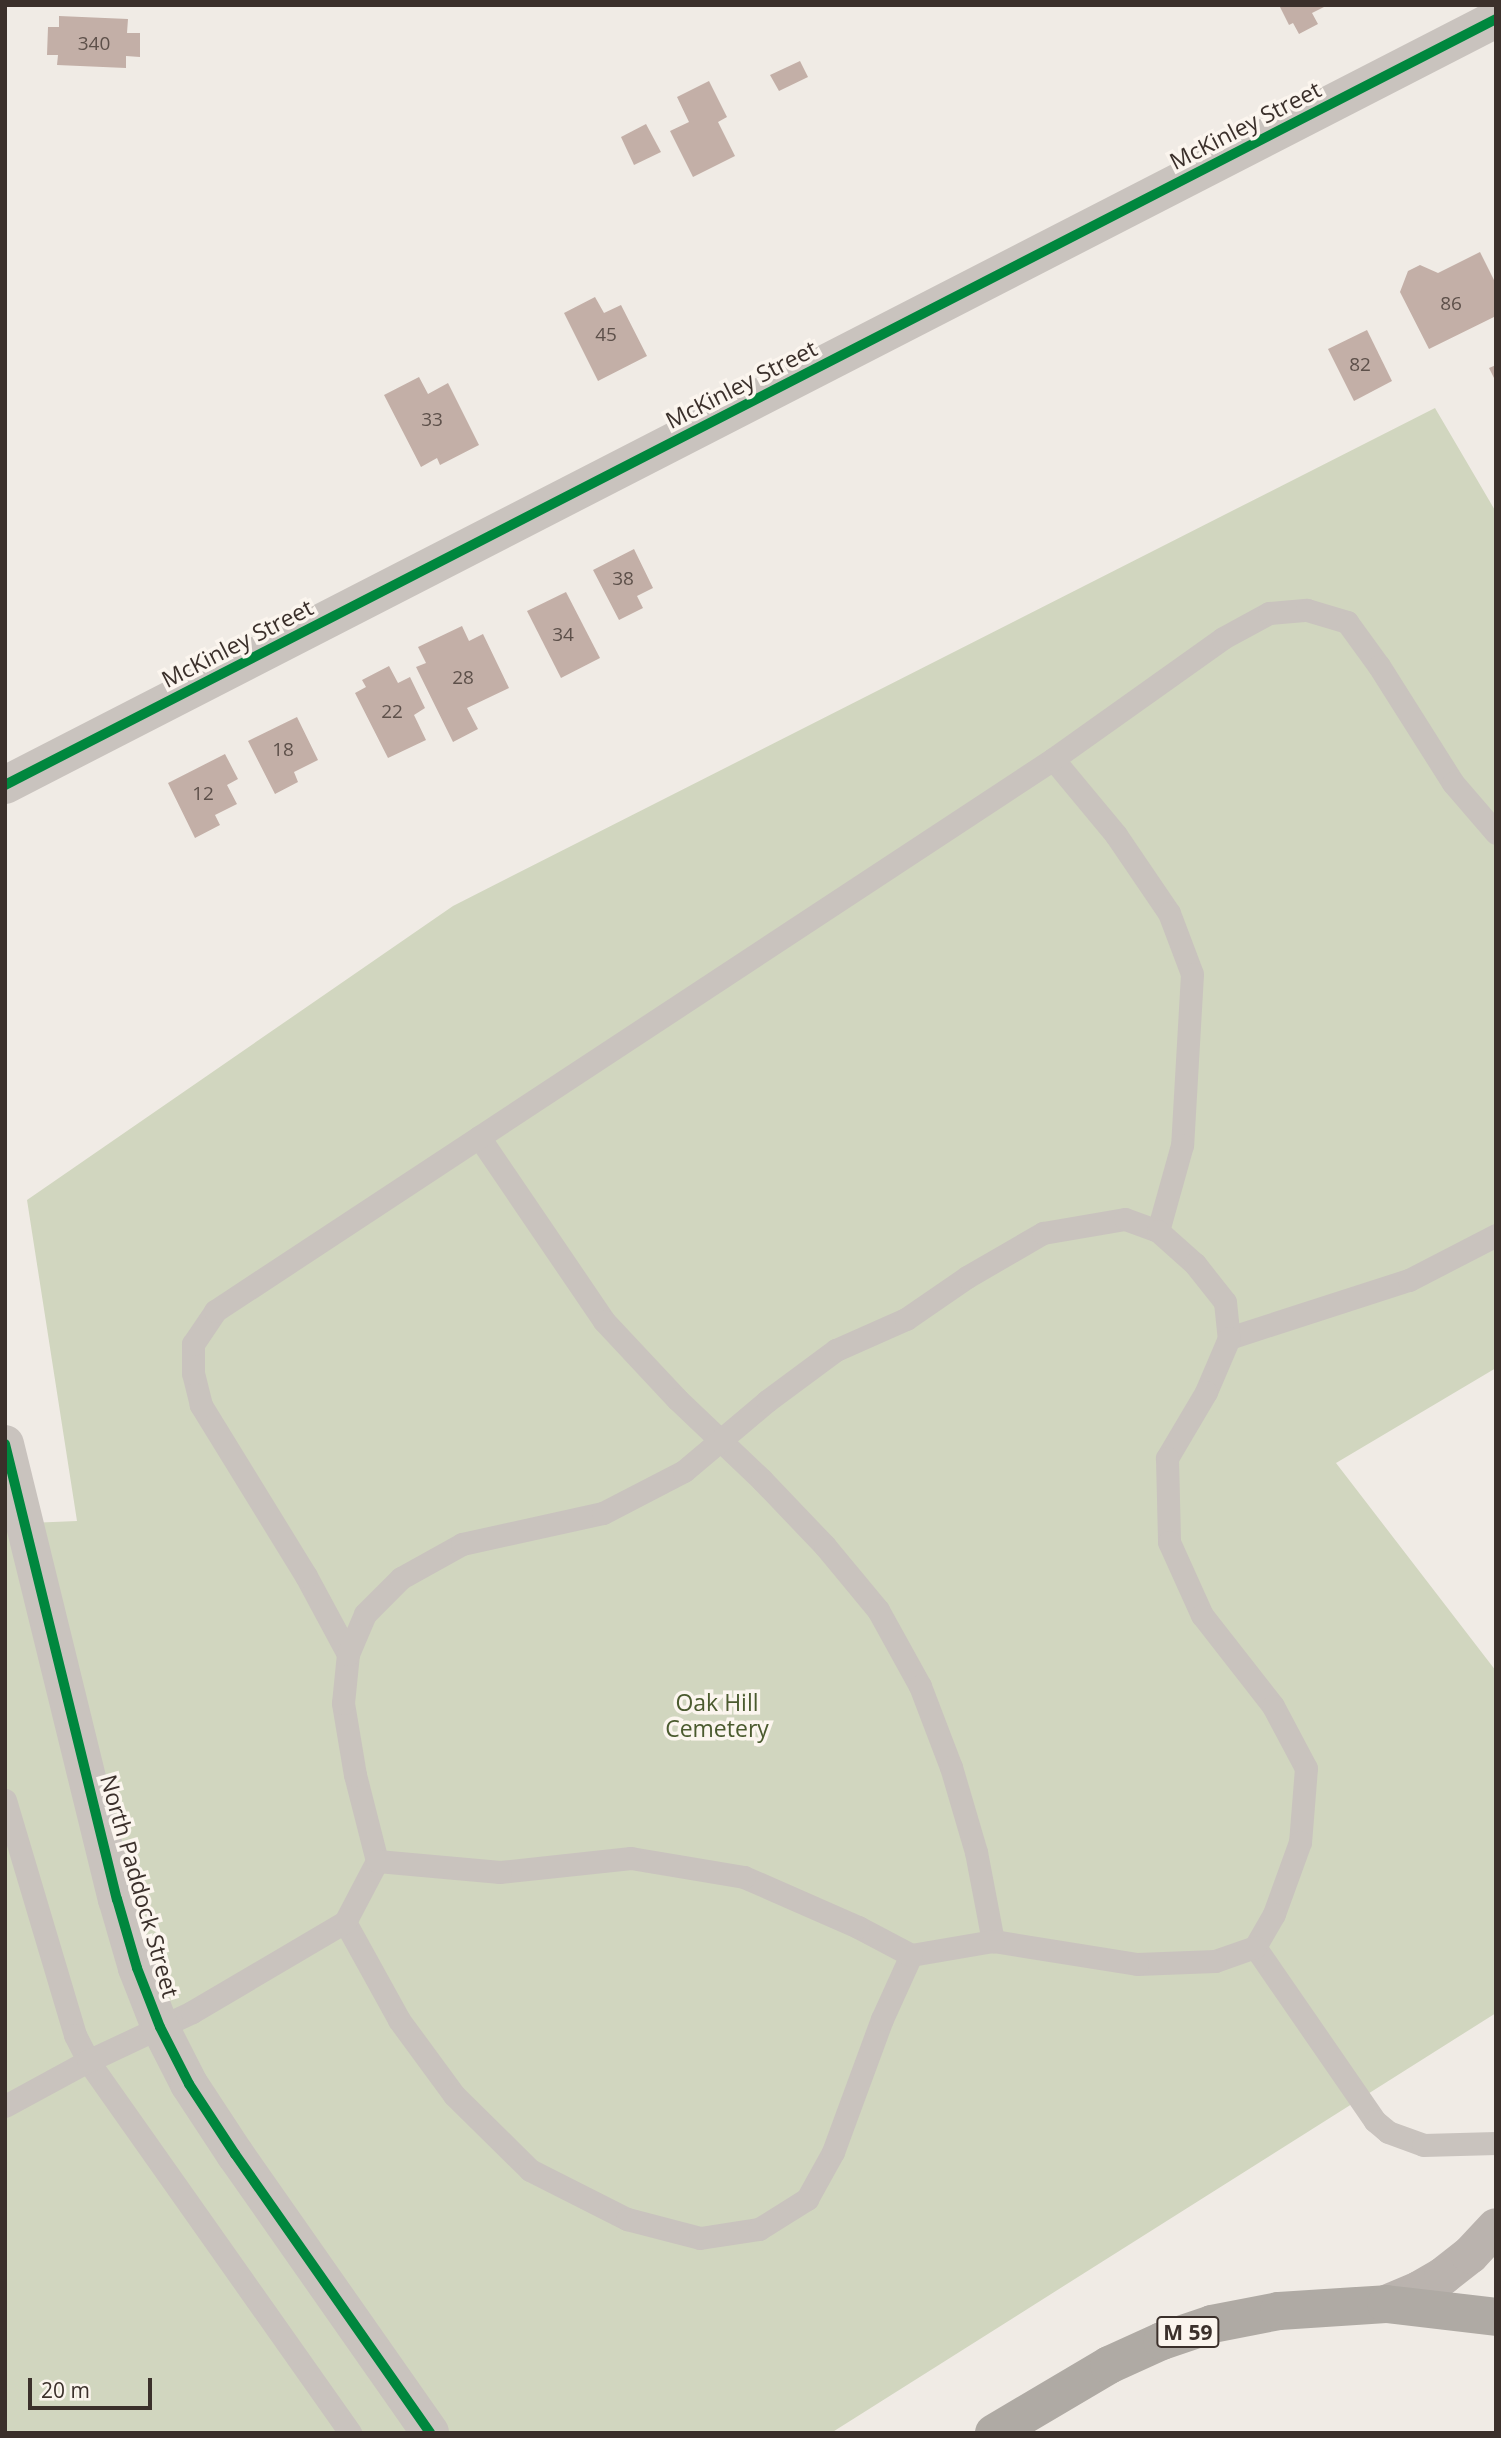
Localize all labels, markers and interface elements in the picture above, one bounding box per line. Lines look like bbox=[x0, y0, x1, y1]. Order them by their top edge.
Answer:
house number: 340 bbox=[78, 33, 110, 55]
street label: McKinley Street bbox=[1165, 75, 1325, 175]
house number: 86 bbox=[1440, 293, 1462, 315]
house number: 45 bbox=[595, 324, 617, 346]
street label: McKinley Street bbox=[661, 334, 821, 434]
house number: 82 bbox=[1349, 354, 1371, 376]
house number: 33 bbox=[421, 409, 443, 431]
house number: 38 bbox=[612, 568, 634, 590]
street label: McKinley Street bbox=[157, 593, 317, 693]
house number: 34 bbox=[552, 624, 574, 646]
house number: 28 bbox=[452, 667, 474, 689]
house number: 22 bbox=[381, 701, 403, 723]
house number: 18 bbox=[272, 739, 294, 761]
house number: 12 bbox=[192, 783, 214, 805]
park label: Oak Hill Cemetery bbox=[665, 1688, 769, 1742]
street label: North Paddock Street bbox=[95, 1771, 185, 2001]
road number: M 59 bbox=[1155, 2314, 1221, 2350]
scale bar bbox=[32, 2364, 156, 2408]
text: 20 m bbox=[41, 2376, 90, 2404]

